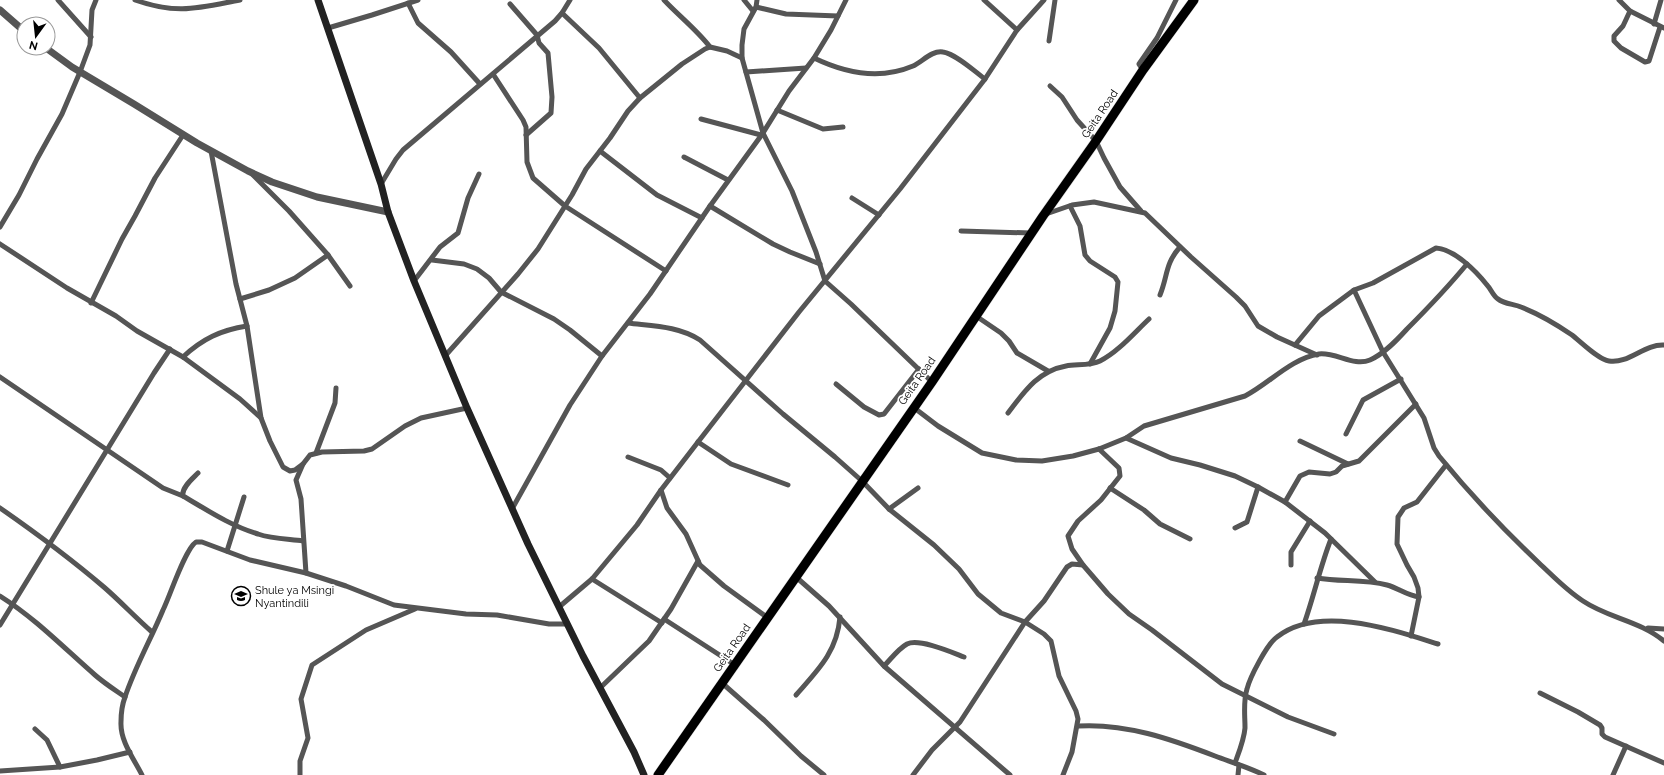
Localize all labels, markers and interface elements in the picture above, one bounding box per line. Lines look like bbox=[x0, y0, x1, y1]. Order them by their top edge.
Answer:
north arrow bbox=[16, 16, 56, 56]
text: N bbox=[28, 38, 39, 53]
street label: Geita Road bbox=[1079, 87, 1121, 141]
street label: Geita Road bbox=[896, 354, 938, 408]
place label: Shule ya Msingi Nyantindili bbox=[255, 584, 334, 610]
school or university icon: Shule ya Msingi Nyantindili bbox=[230, 585, 252, 607]
street label: Geita Road bbox=[711, 621, 753, 675]

